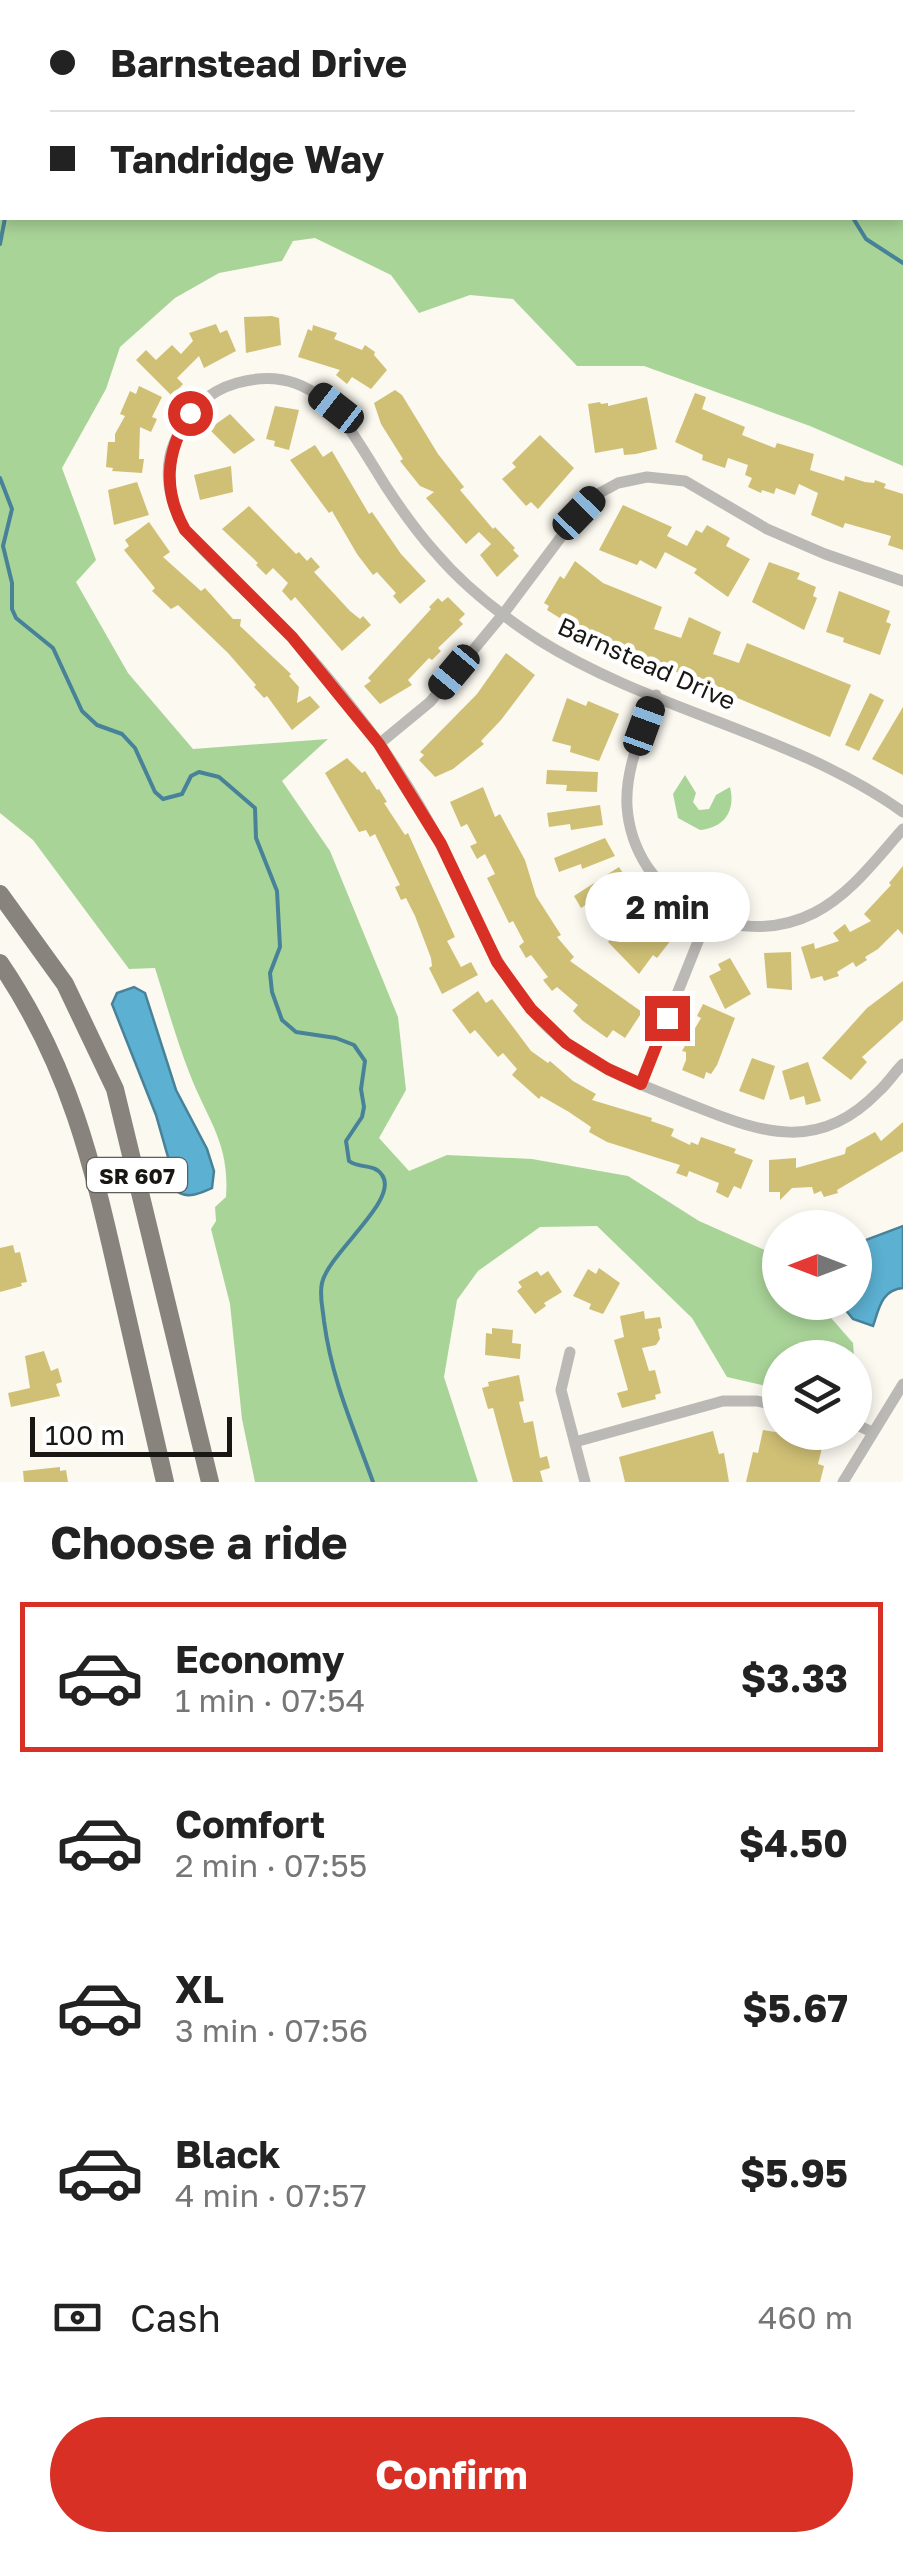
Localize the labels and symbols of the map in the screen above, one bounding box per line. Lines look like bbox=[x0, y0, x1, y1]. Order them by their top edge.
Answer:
car bbox=[303, 378, 369, 438]
route start bbox=[168, 391, 213, 436]
car bbox=[547, 481, 611, 545]
street label: Barnstead Drive bbox=[553, 610, 741, 716]
car bbox=[423, 639, 485, 705]
car bbox=[620, 693, 668, 759]
callout: 2 min bbox=[584, 873, 750, 943]
route end bbox=[645, 996, 690, 1041]
road number: SR 607 bbox=[87, 1158, 187, 1192]
north arrow bbox=[762, 1210, 872, 1320]
scale bar bbox=[30, 1412, 232, 1456]

